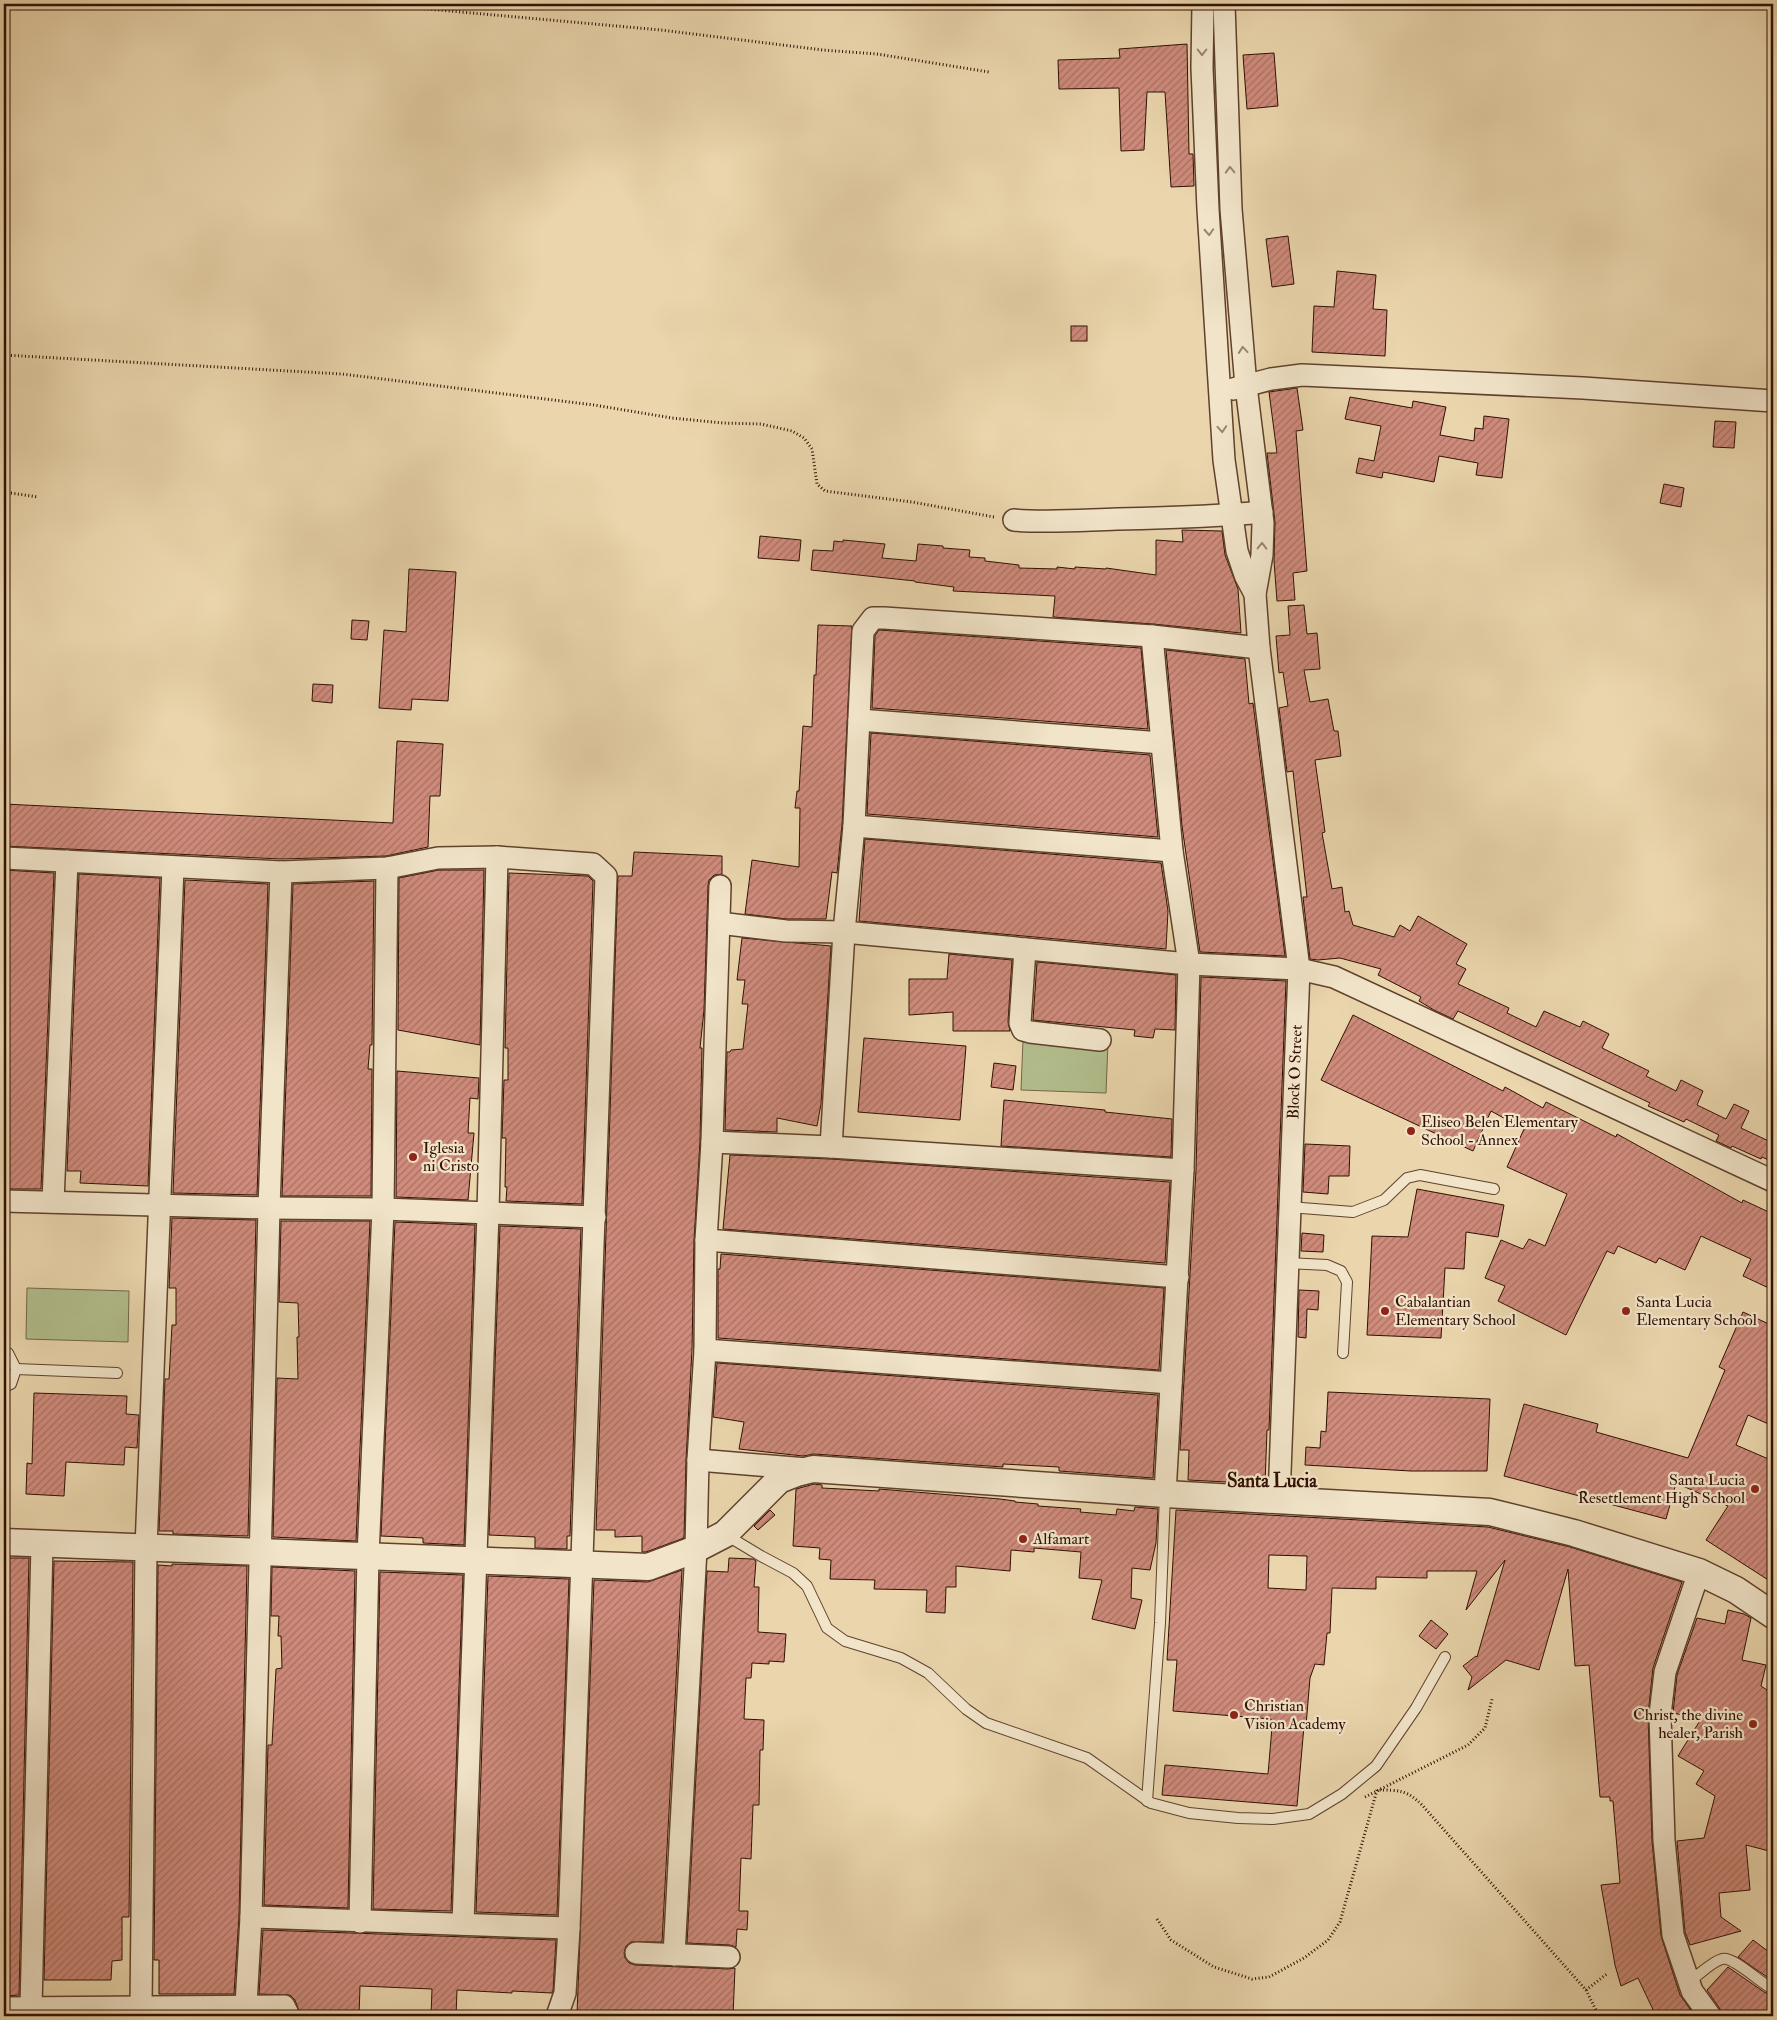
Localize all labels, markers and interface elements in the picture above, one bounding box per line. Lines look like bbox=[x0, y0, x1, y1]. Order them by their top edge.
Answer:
one-way arrow bbox=[1197, 49, 1207, 57]
one-way arrow bbox=[1224, 166, 1235, 174]
one-way arrow bbox=[1203, 229, 1214, 237]
one-way arrow bbox=[1238, 345, 1249, 353]
one-way arrow bbox=[1216, 426, 1227, 434]
one-way arrow bbox=[1257, 542, 1268, 550]
street label: Block O Street bbox=[1283, 1024, 1307, 1120]
place label: Eliseo Belen Elementary School - Annex bbox=[1421, 1112, 1579, 1150]
marker: Eliseo Belen Elementary School - Annex bbox=[1405, 1125, 1417, 1137]
place label: Iglesia ni Cristo bbox=[423, 1138, 479, 1176]
marker: Iglesia ni Cristo bbox=[407, 1151, 419, 1163]
place label: Cabalantian Elementary School bbox=[1395, 1292, 1516, 1330]
place label: Santa Lucia Elementary School bbox=[1636, 1292, 1757, 1330]
marker: Cabalantian Elementary School bbox=[1379, 1305, 1391, 1317]
marker: Santa Lucia Elementary School bbox=[1620, 1305, 1632, 1317]
district label: Santa Lucia bbox=[1227, 1469, 1318, 1493]
place label: Santa Lucia Resettlement High School bbox=[1578, 1470, 1745, 1508]
marker: Santa Lucia Resettlement High School bbox=[1749, 1483, 1761, 1495]
place label: Alfamart bbox=[1032, 1529, 1089, 1549]
marker: Alfamart bbox=[1017, 1533, 1029, 1545]
place label: Christian Vision Academy bbox=[1244, 1696, 1346, 1734]
place label: Christ, the divine healer, Parish bbox=[1633, 1705, 1744, 1743]
marker: Christian Vision Academy bbox=[1228, 1709, 1240, 1721]
marker: Christ, the divine healer, Parish bbox=[1747, 1718, 1759, 1730]

